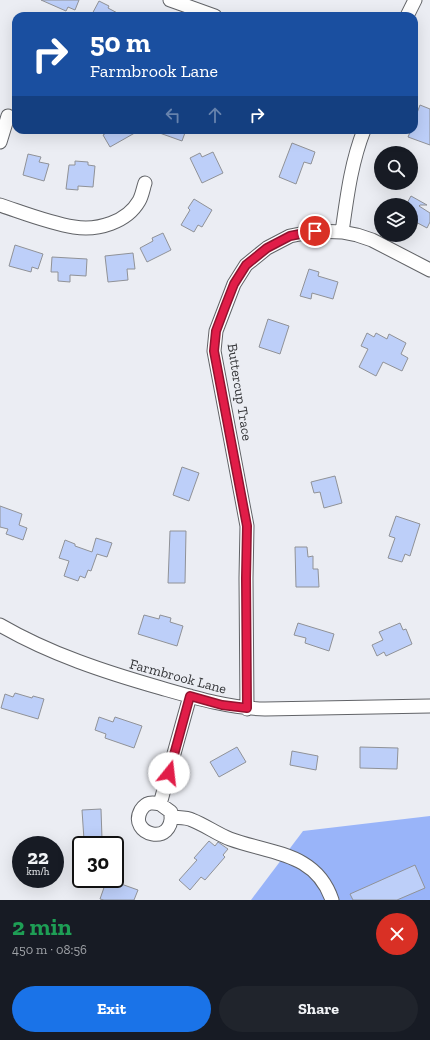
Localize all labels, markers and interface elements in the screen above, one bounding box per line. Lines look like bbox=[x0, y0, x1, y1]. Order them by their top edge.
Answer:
text: 50 m bbox=[90, 26, 151, 59]
icon: right bbox=[24, 28, 76, 80]
text: Farmbrook Lane bbox=[90, 60, 218, 82]
icon: left bbox=[162, 104, 184, 126]
icon: ahead bbox=[204, 104, 226, 126]
icon: right bbox=[246, 104, 268, 126]
map controls bbox=[374, 146, 418, 242]
button: search bbox=[374, 146, 418, 190]
button: layers bbox=[374, 198, 418, 242]
pin bbox=[298, 214, 332, 248]
icon: arrive bbox=[304, 220, 326, 242]
street label: Buttercup Trace bbox=[223, 342, 256, 442]
street label: Farmbrook Lane bbox=[128, 655, 229, 698]
position arrow bbox=[148, 752, 190, 794]
speed limit sign: 30 bbox=[72, 836, 124, 888]
text: 22 bbox=[27, 845, 49, 869]
text: km/h bbox=[27, 866, 49, 878]
text: 2 min bbox=[12, 912, 72, 941]
button: close bbox=[376, 913, 418, 955]
text: 450 m · 08:56 bbox=[12, 942, 87, 957]
button: Exit bbox=[12, 986, 211, 1032]
button: Share bbox=[219, 986, 418, 1032]

